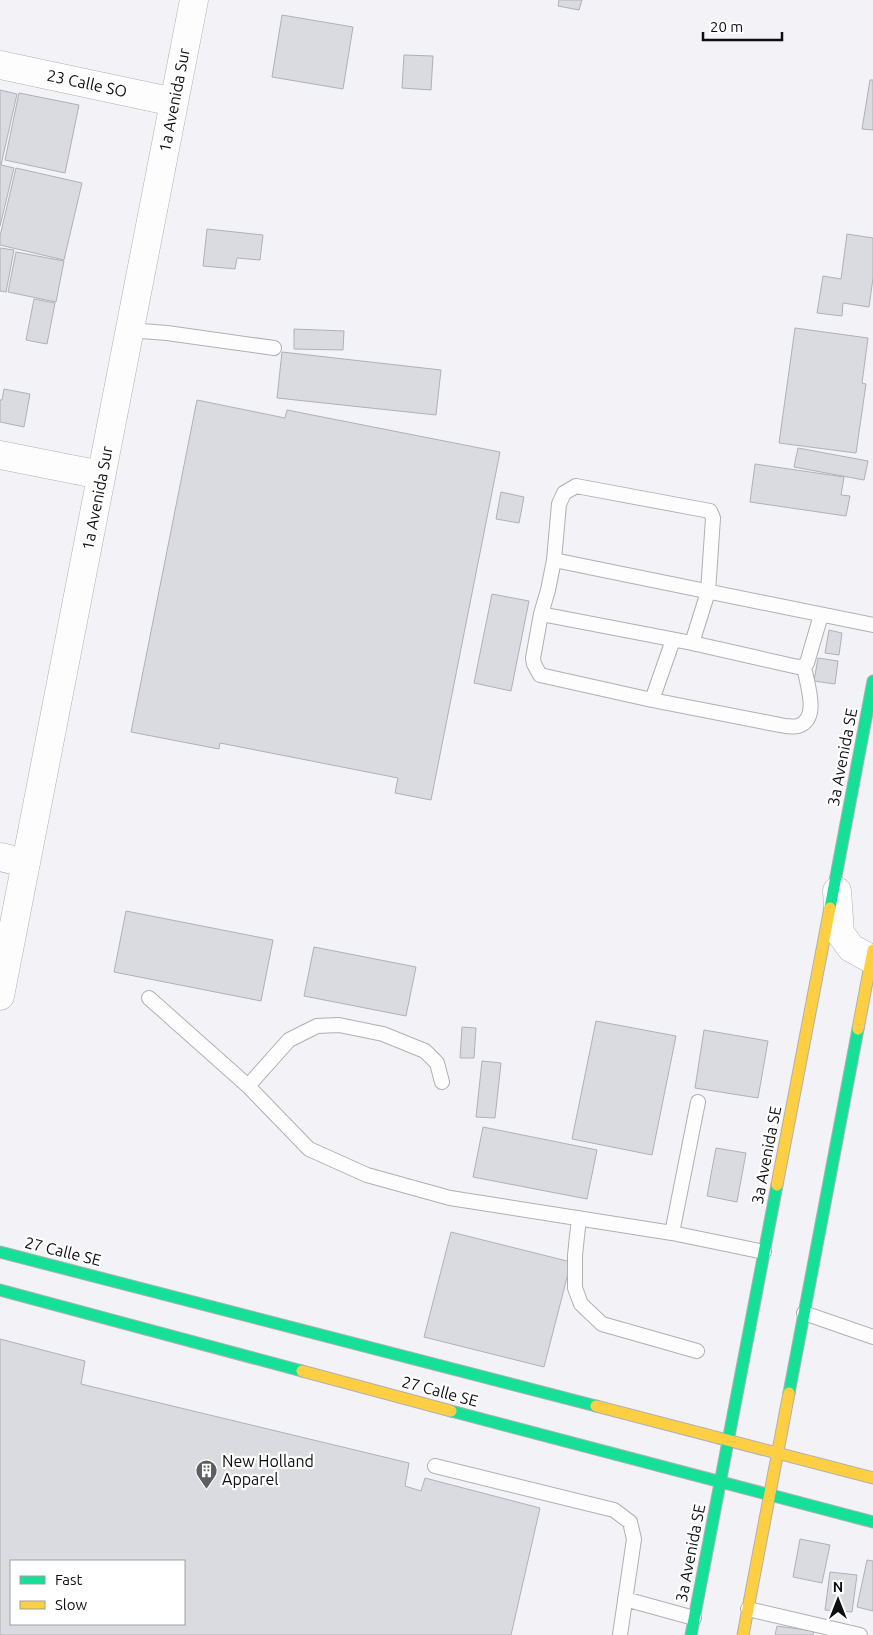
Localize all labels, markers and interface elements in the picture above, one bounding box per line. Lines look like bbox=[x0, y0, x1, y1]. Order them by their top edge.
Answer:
scale bar bbox=[703, 10, 782, 42]
text: 20 m bbox=[710, 18, 743, 35]
street label: 1a Avenida Sur bbox=[155, 46, 193, 154]
street label: 23 Calle SO bbox=[45, 66, 129, 100]
street label: 1a Avenida Sur bbox=[78, 444, 116, 552]
street label: 3a Avenida SE bbox=[824, 707, 860, 807]
street label: 3a Avenida SE bbox=[748, 1105, 784, 1205]
street label: 27 Calle SE bbox=[23, 1233, 103, 1269]
street label: 27 Calle SE bbox=[400, 1372, 480, 1410]
place label: New Holland Apparel bbox=[222, 1452, 314, 1488]
building icon: New Holland Apparel bbox=[194, 1458, 218, 1489]
street label: 3a Avenida SE bbox=[672, 1503, 708, 1603]
legend bbox=[10, 1560, 185, 1625]
text: Fast bbox=[55, 1571, 83, 1588]
north arrow bbox=[813, 1575, 863, 1625]
text: N bbox=[833, 1579, 843, 1595]
text: Slow bbox=[55, 1596, 88, 1613]

